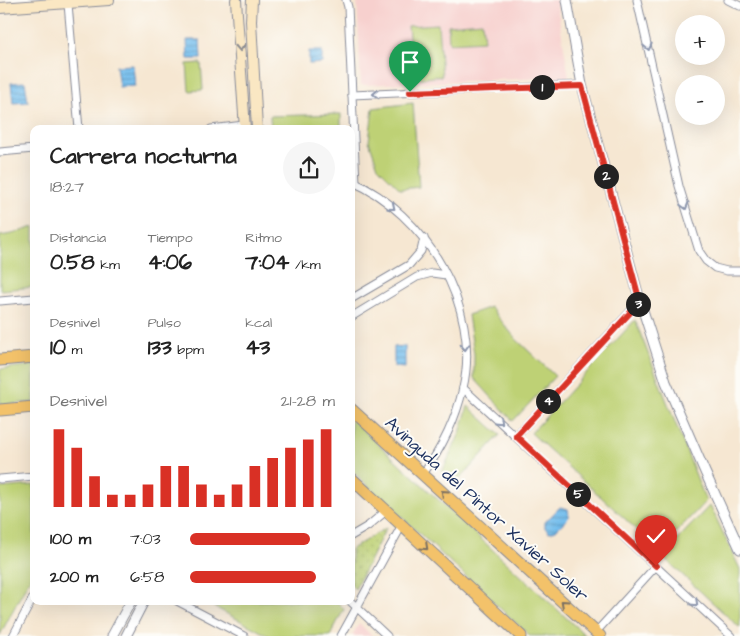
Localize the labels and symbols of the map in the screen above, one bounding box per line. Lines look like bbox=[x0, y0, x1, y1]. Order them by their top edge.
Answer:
pin bbox=[389, 41, 431, 92]
one-way arrow bbox=[642, 43, 653, 52]
one-way arrow bbox=[235, 45, 246, 53]
pin: 1 bbox=[530, 74, 554, 100]
one-way arrow bbox=[371, 88, 379, 99]
pin: 2 bbox=[594, 164, 618, 188]
one-way arrow bbox=[387, 201, 396, 210]
one-way arrow bbox=[679, 201, 689, 209]
pin: 3 bbox=[626, 292, 650, 316]
one-way arrow bbox=[460, 343, 471, 351]
pin: 4 bbox=[536, 388, 560, 414]
street label: Avinguda del Pintor Xavier Soler bbox=[379, 411, 594, 609]
one-way arrow bbox=[494, 415, 503, 424]
pin: 5 bbox=[566, 482, 590, 506]
one-way arrow bbox=[441, 490, 450, 499]
pin bbox=[635, 515, 677, 566]
one-way arrow bbox=[420, 541, 429, 550]
one-way arrow bbox=[689, 597, 698, 606]
one-way arrow bbox=[561, 600, 570, 609]

